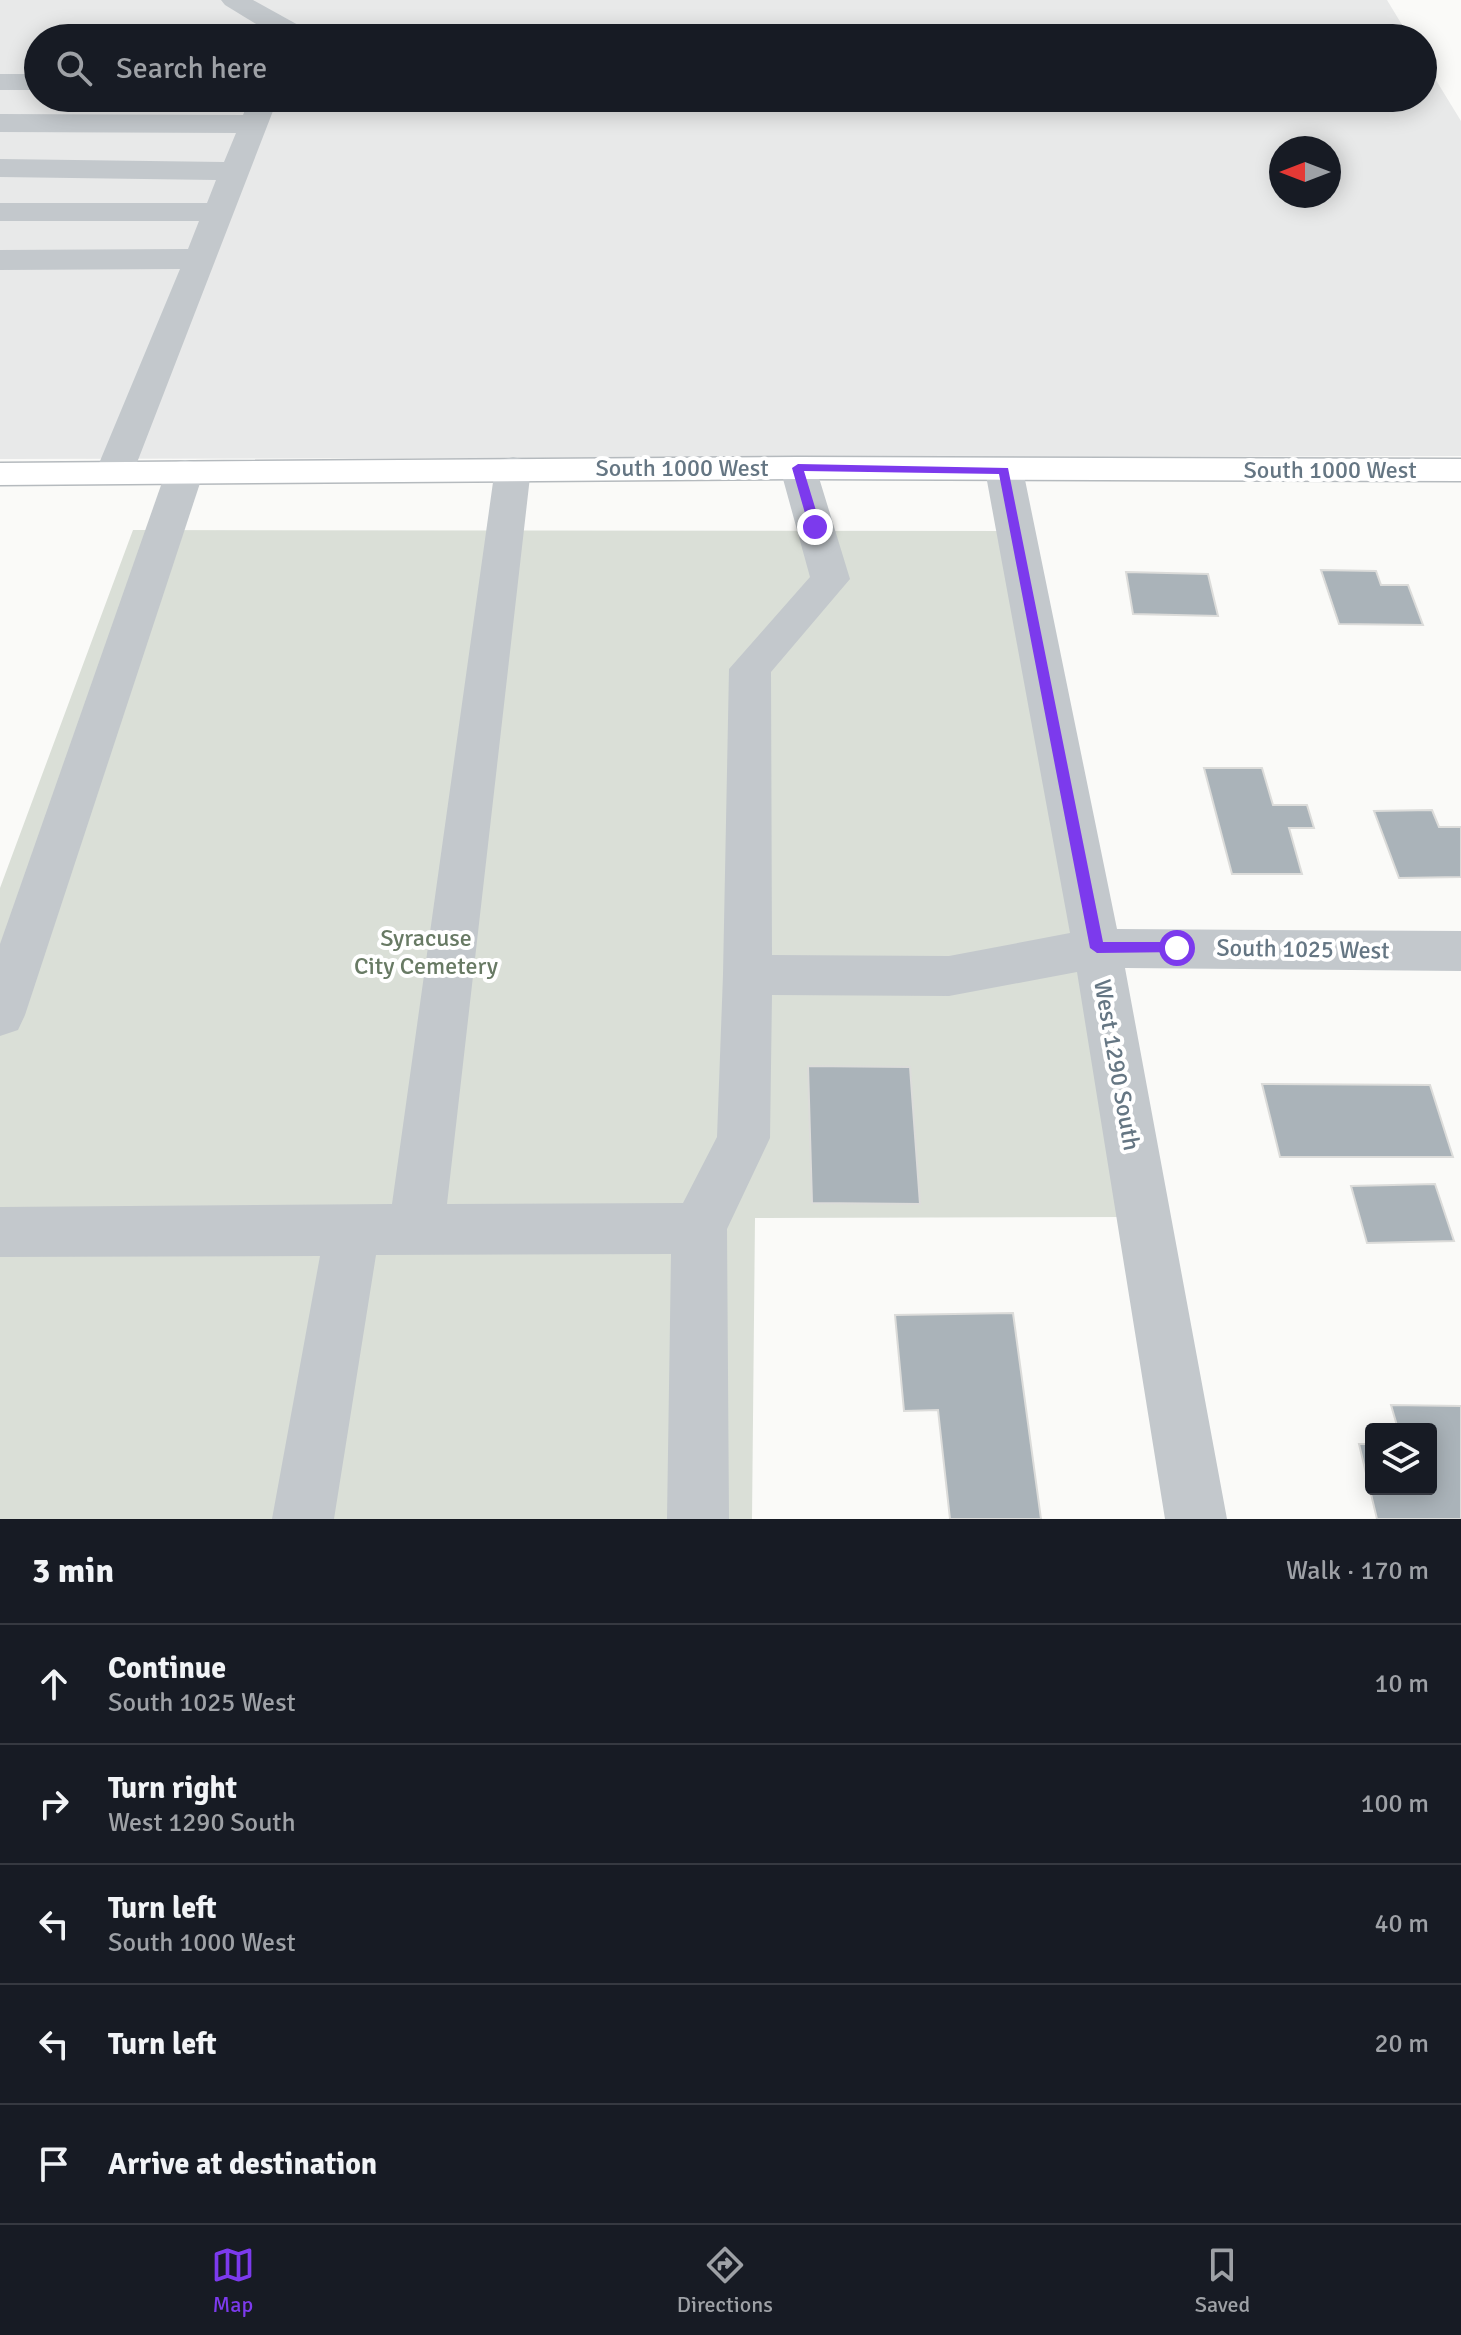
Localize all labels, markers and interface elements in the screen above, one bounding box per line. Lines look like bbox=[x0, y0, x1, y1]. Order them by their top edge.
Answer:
search box bbox=[24, 24, 1437, 112]
icon: search bbox=[52, 46, 96, 90]
text: Search here bbox=[116, 50, 267, 87]
north arrow bbox=[1269, 136, 1341, 208]
street label: South 1000 West bbox=[595, 453, 769, 483]
street label: South 1000 West bbox=[1243, 455, 1417, 485]
route end bbox=[797, 509, 833, 545]
park label: Syracuse City Cemetery bbox=[354, 923, 498, 981]
route start bbox=[1159, 930, 1195, 966]
street label: South 1025 West bbox=[1216, 932, 1390, 966]
street label: West 1290 South bbox=[1087, 977, 1147, 1153]
map controls bbox=[1365, 1423, 1437, 1495]
button: layers bbox=[1365, 1423, 1437, 1495]
text: 3 min bbox=[32, 1550, 114, 1592]
text: Walk · 170 m bbox=[1286, 1555, 1429, 1587]
text: Continue bbox=[108, 1650, 226, 1687]
icon: ahead bbox=[32, 1662, 76, 1706]
text: 10 m bbox=[1374, 1668, 1429, 1700]
text: South 1025 West bbox=[108, 1687, 296, 1719]
text: Turn right bbox=[108, 1770, 237, 1807]
icon: right bbox=[32, 1782, 76, 1826]
text: 100 m bbox=[1360, 1788, 1429, 1820]
text: West 1290 South bbox=[108, 1807, 296, 1839]
text: Turn left bbox=[108, 1890, 217, 1927]
icon: left bbox=[32, 1902, 76, 1946]
text: 40 m bbox=[1374, 1908, 1429, 1940]
text: South 1000 West bbox=[108, 1927, 296, 1959]
icon: left bbox=[32, 2022, 76, 2066]
text: Turn left bbox=[108, 2026, 217, 2063]
text: 20 m bbox=[1374, 2028, 1429, 2060]
icon: arrive bbox=[32, 2142, 76, 2186]
text: Arrive at destination bbox=[108, 2146, 377, 2183]
tab: Map bbox=[211, 2243, 255, 2318]
tab: Directions bbox=[677, 2243, 773, 2318]
tab: Saved bbox=[1195, 2243, 1250, 2318]

